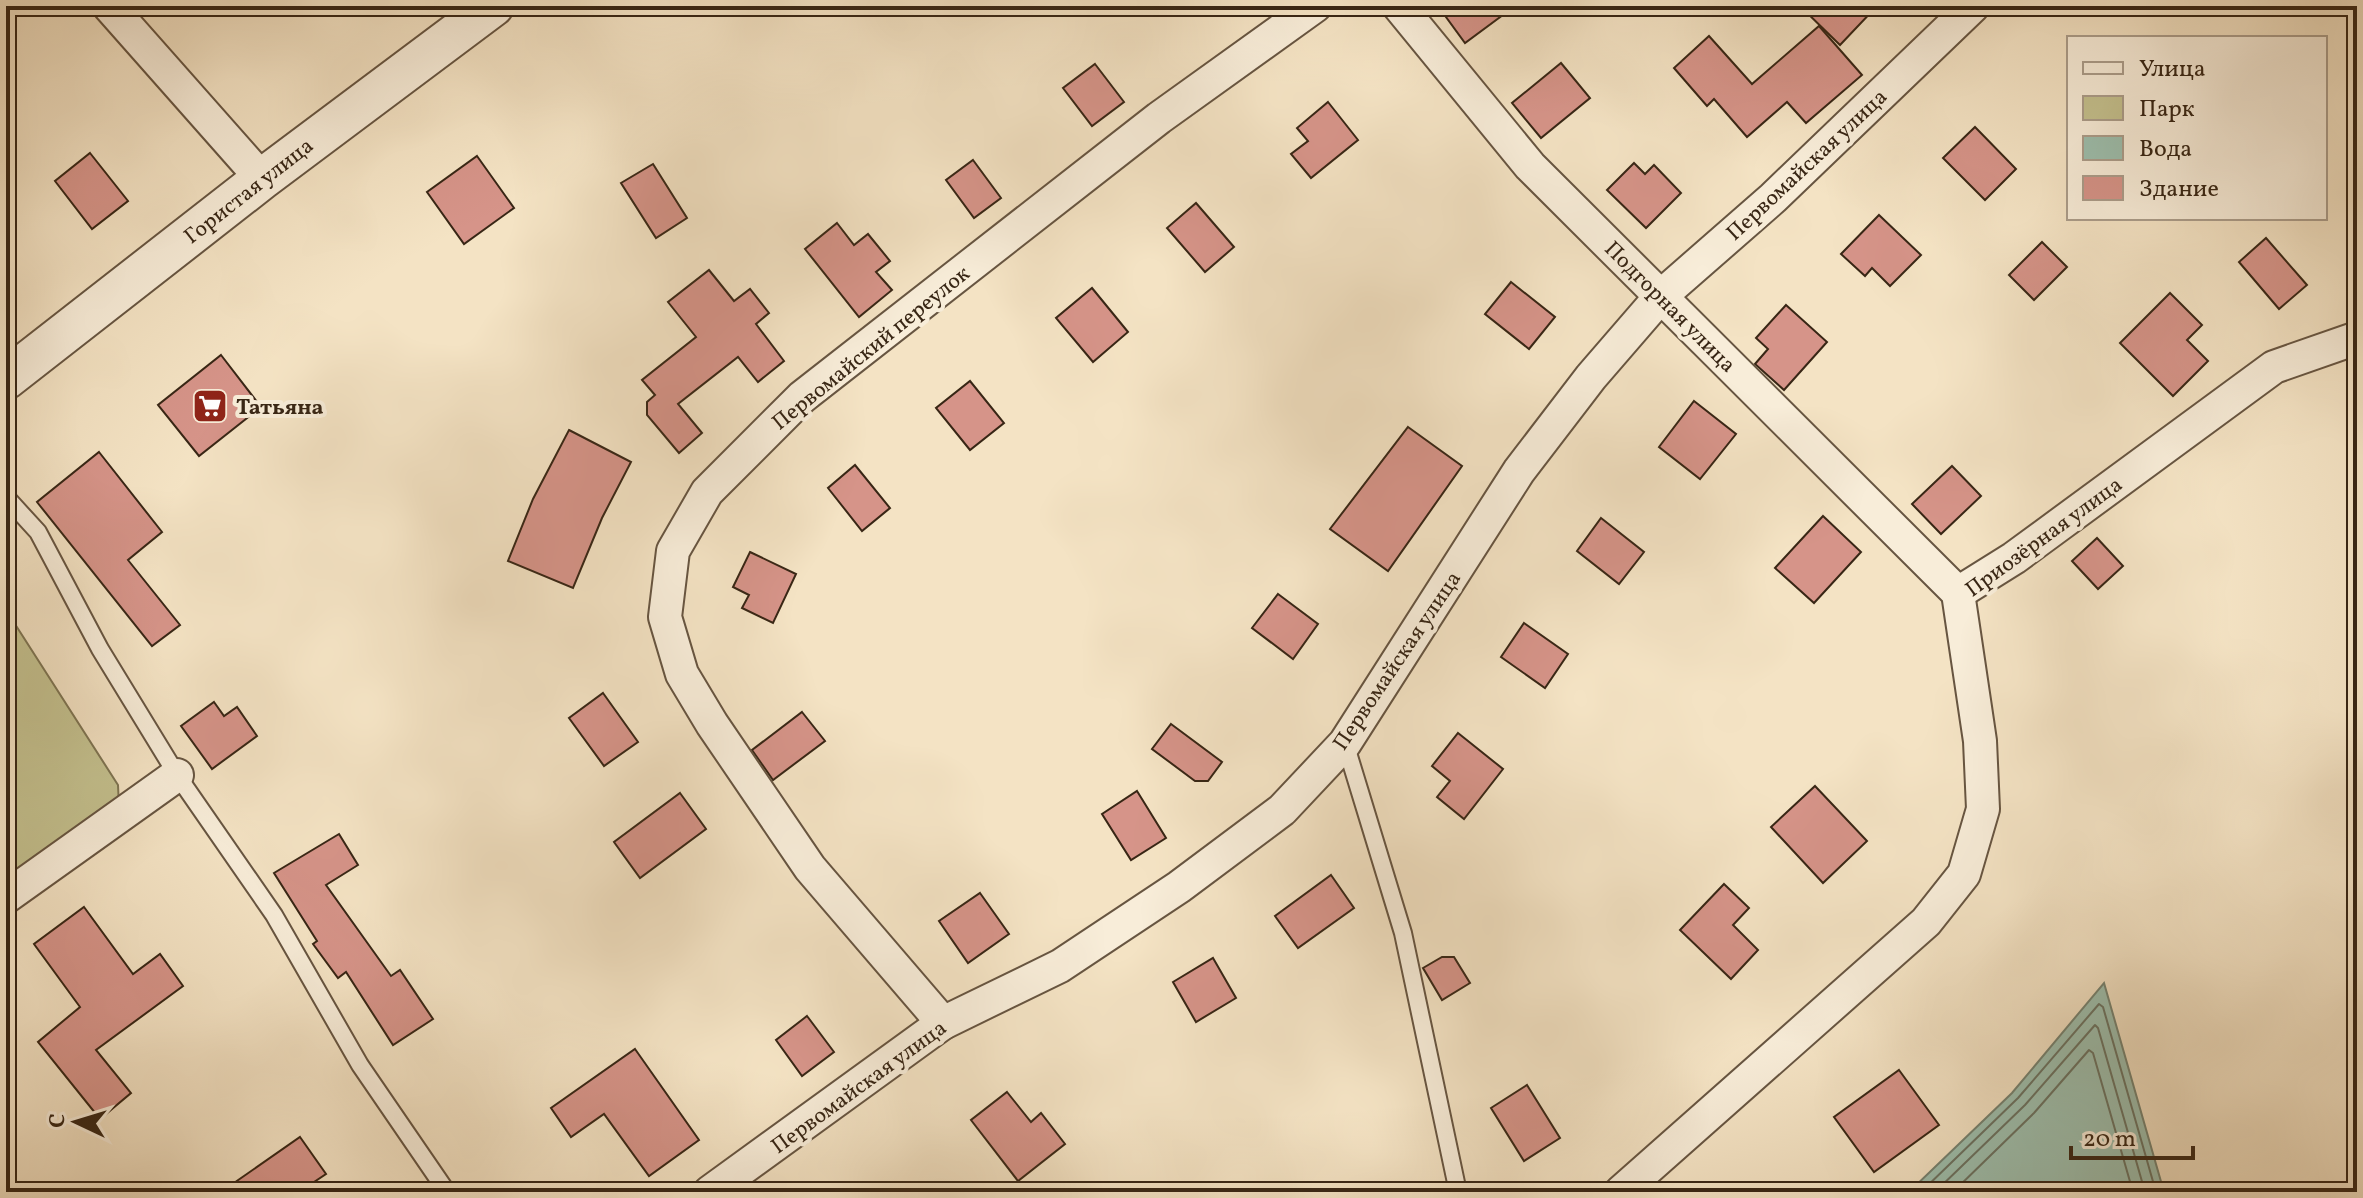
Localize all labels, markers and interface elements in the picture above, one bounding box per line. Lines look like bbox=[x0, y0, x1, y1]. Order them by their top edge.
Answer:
legend bbox=[2067, 36, 2327, 220]
text: Улица bbox=[2139, 53, 2206, 87]
street label: Первомайская улица bbox=[1720, 83, 1895, 249]
text: Парк bbox=[2139, 93, 2195, 127]
street label: Гористая улица bbox=[178, 131, 321, 252]
text: Вода bbox=[2139, 133, 2192, 167]
text: Здание bbox=[2139, 173, 2219, 207]
street label: Подгорная улица bbox=[1596, 235, 1742, 381]
street label: Первомайский переулок bbox=[766, 259, 977, 439]
supermarket icon: Татьяна bbox=[191, 387, 229, 425]
place label: Татьяна bbox=[236, 393, 324, 424]
street label: Приозёрная улица bbox=[1960, 470, 2129, 606]
street label: Первомайская улица bbox=[1326, 566, 1470, 757]
street label: Первомайская улица bbox=[765, 1014, 954, 1162]
north arrow bbox=[36, 1082, 116, 1162]
scale bar bbox=[2071, 1110, 2193, 1160]
text: С bbox=[43, 1113, 74, 1129]
text: 20 m bbox=[2083, 1123, 2136, 1157]

